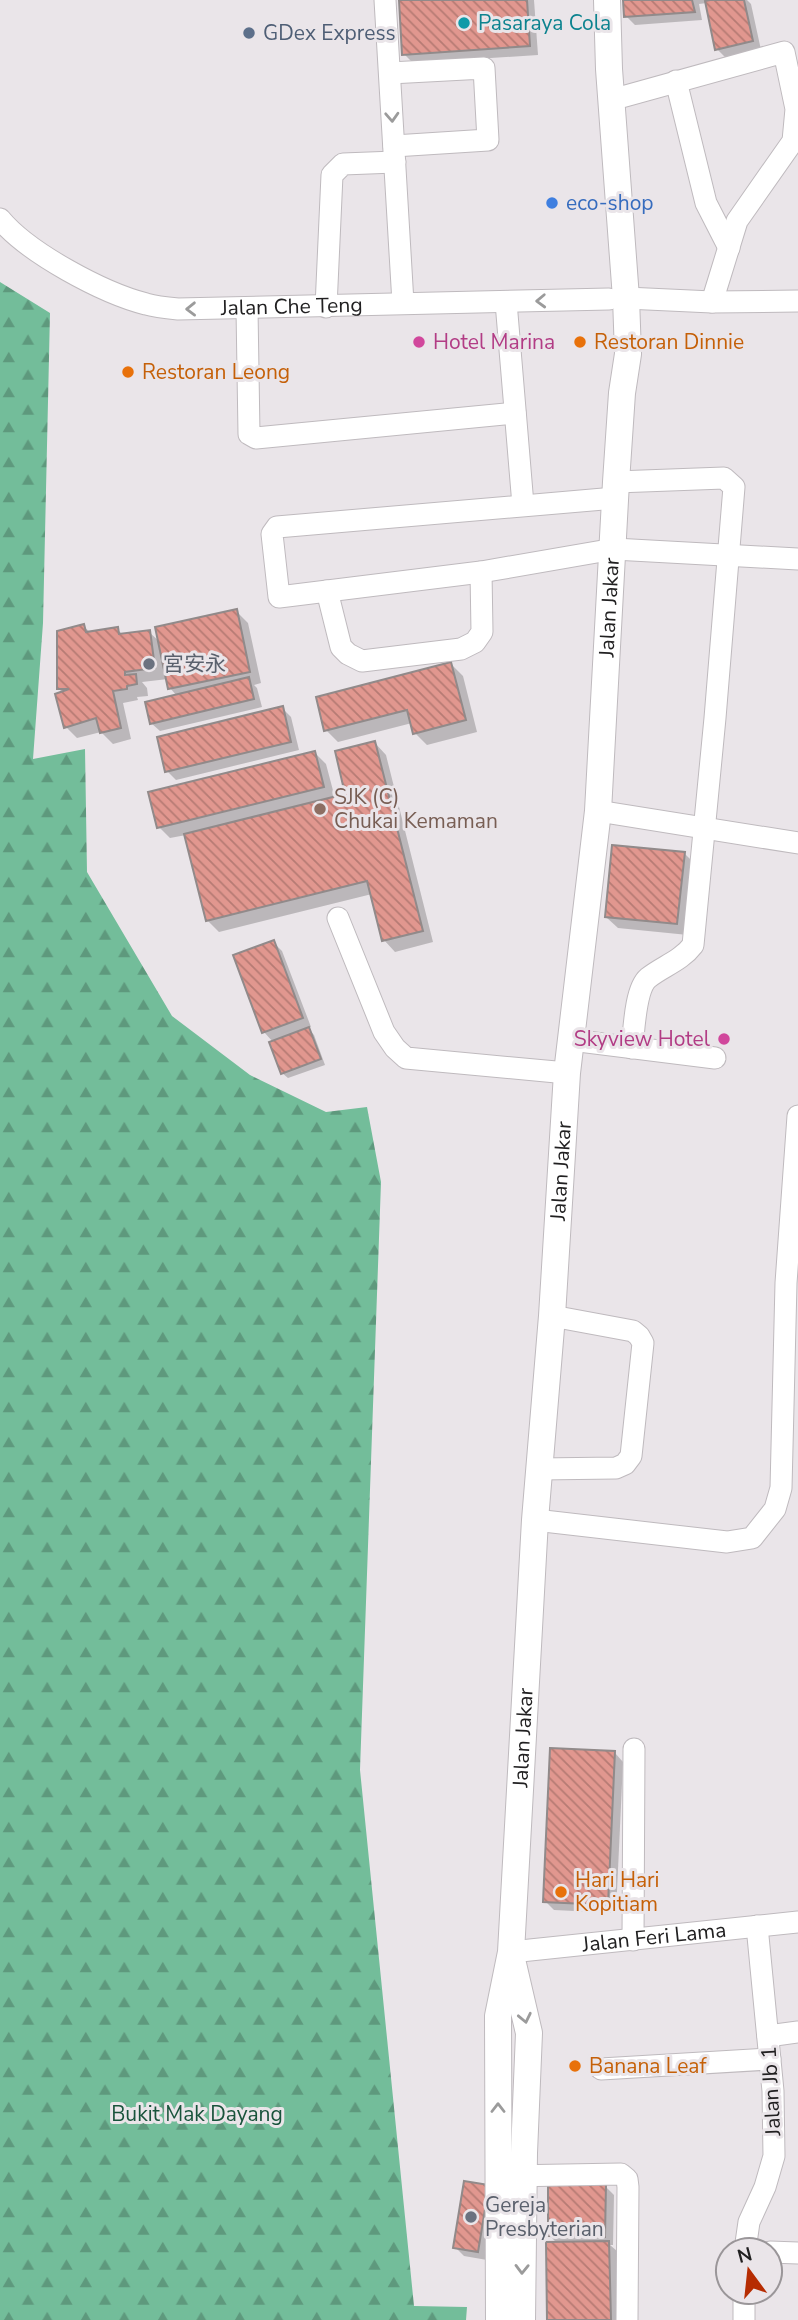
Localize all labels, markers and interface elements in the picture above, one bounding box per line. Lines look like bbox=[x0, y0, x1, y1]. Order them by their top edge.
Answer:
place label: Pasaraya Cola bbox=[478, 9, 611, 37]
marker: Pasaraya Cola bbox=[456, 15, 472, 31]
place label: GDex Express bbox=[263, 19, 396, 47]
marker: GDex Express bbox=[241, 25, 257, 41]
one-way arrow bbox=[384, 112, 399, 123]
place label: eco-shop bbox=[566, 189, 654, 217]
marker: eco-shop bbox=[544, 195, 560, 211]
street label: Jalan Che Teng bbox=[220, 291, 363, 322]
one-way arrow bbox=[535, 293, 546, 308]
one-way arrow bbox=[186, 301, 196, 317]
place label: Hotel Marina bbox=[433, 328, 555, 356]
place label: Restoran Dinnie bbox=[594, 328, 744, 356]
marker: Hotel Marina bbox=[411, 334, 427, 350]
marker: Restoran Dinnie bbox=[572, 334, 588, 350]
place label: Restoran Leong bbox=[142, 358, 290, 386]
marker: Restoran Leong bbox=[120, 364, 136, 380]
street label: Jalan Jakar bbox=[592, 556, 626, 659]
place label: 宮安永 bbox=[163, 650, 226, 678]
marker: 宮安永 bbox=[141, 656, 157, 672]
place label: SJK (C) Chukai Kemaman bbox=[334, 783, 498, 835]
marker: SJK (C) Chukai Kemaman bbox=[312, 801, 328, 817]
place label: Skyview Hotel bbox=[574, 1025, 711, 1053]
marker: Skyview Hotel bbox=[716, 1031, 732, 1047]
street label: Jalan Jakar bbox=[544, 1120, 578, 1223]
street label: Jalan Jakar bbox=[506, 1687, 540, 1789]
place label: Hari Hari Kopitiam bbox=[575, 1866, 659, 1918]
marker: Hari Hari Kopitiam bbox=[553, 1884, 569, 1900]
street label: Jalan Feri Lama bbox=[580, 1916, 728, 1959]
one-way arrow bbox=[517, 2012, 532, 2024]
street label: Jalan Jb 1 bbox=[755, 2046, 787, 2137]
place label: Banana Leaf bbox=[589, 2052, 707, 2080]
marker: Banana Leaf bbox=[567, 2058, 583, 2074]
park label: Bukit Mak Dayang bbox=[111, 2100, 283, 2128]
one-way arrow bbox=[490, 2103, 506, 2113]
place label: Gereja Presbyterian bbox=[485, 2191, 604, 2243]
marker: Gereja Presbyterian bbox=[463, 2209, 479, 2225]
north arrow bbox=[714, 2236, 784, 2306]
text: N bbox=[735, 2241, 755, 2270]
one-way arrow bbox=[515, 2264, 530, 2275]

